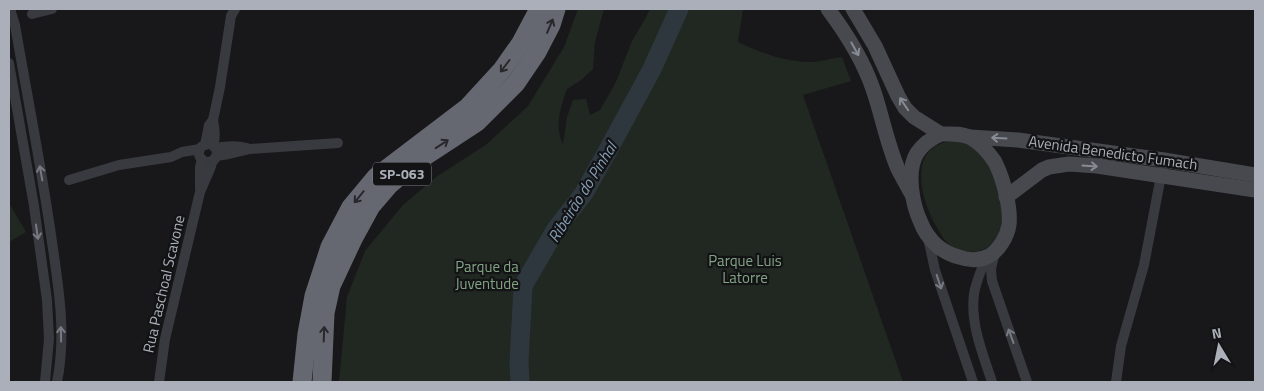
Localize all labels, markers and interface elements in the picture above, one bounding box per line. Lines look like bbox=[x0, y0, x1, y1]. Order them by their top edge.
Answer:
one-way arrow bbox=[545, 19, 555, 34]
one-way arrow bbox=[850, 42, 860, 57]
one-way arrow bbox=[500, 59, 510, 73]
one-way arrow bbox=[899, 97, 909, 111]
street label: Avenida Benedicto Fumach bbox=[1027, 129, 1199, 176]
one-way arrow bbox=[991, 134, 1007, 143]
water label: Ribeirão do Pinhal bbox=[542, 136, 623, 247]
one-way arrow bbox=[435, 139, 449, 149]
one-way arrow bbox=[1082, 161, 1098, 170]
road number: SP-063 bbox=[373, 162, 431, 185]
one-way arrow bbox=[35, 165, 45, 181]
one-way arrow bbox=[354, 190, 365, 203]
street label: Rua Paschoal Scavone bbox=[136, 213, 191, 355]
one-way arrow bbox=[33, 224, 43, 240]
park label: Parque Luis Latorre bbox=[708, 249, 782, 289]
park label: Parque da Juventude bbox=[455, 255, 519, 295]
one-way arrow bbox=[935, 273, 944, 289]
north arrow bbox=[1194, 321, 1244, 371]
text: N bbox=[1210, 322, 1223, 344]
one-way arrow bbox=[56, 326, 66, 342]
one-way arrow bbox=[319, 326, 329, 342]
one-way arrow bbox=[1006, 329, 1015, 344]

